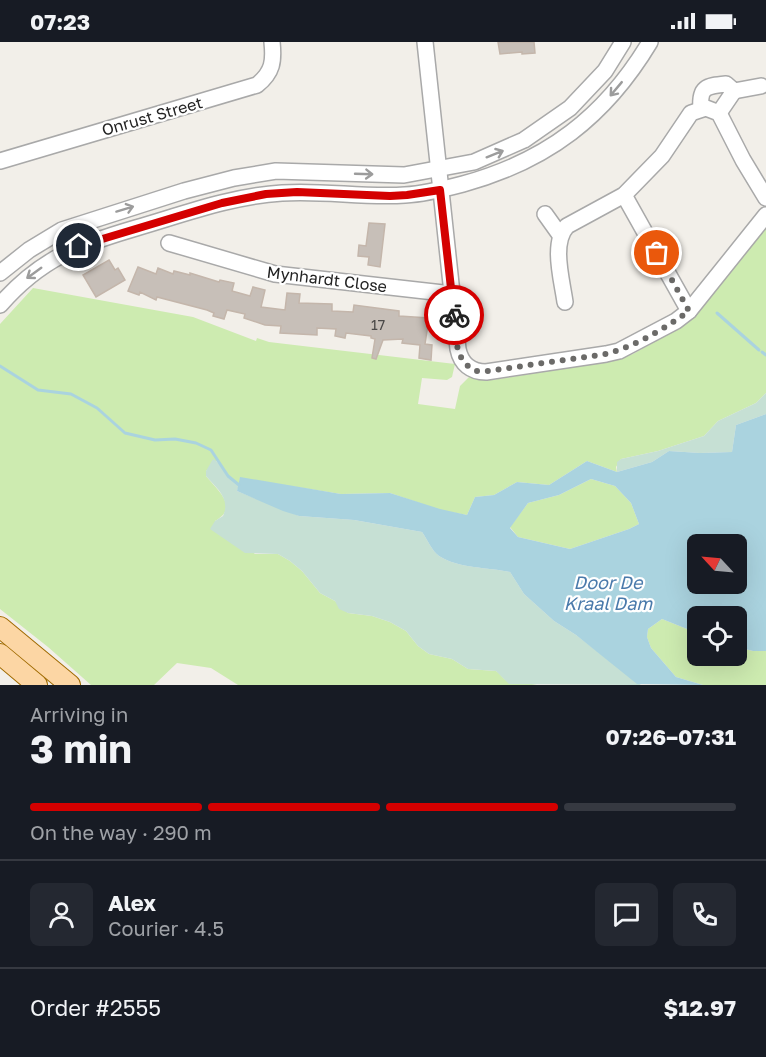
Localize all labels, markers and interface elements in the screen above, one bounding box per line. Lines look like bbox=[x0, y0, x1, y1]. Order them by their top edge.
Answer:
text: 07:23 bbox=[30, 8, 90, 35]
one-way arrow bbox=[610, 81, 623, 97]
street label: Onrust Street bbox=[99, 92, 205, 140]
one-way arrow bbox=[485, 148, 503, 159]
one-way arrow bbox=[354, 168, 374, 179]
one-way arrow bbox=[116, 203, 135, 214]
pin bbox=[53, 220, 104, 271]
pin bbox=[631, 227, 682, 278]
icon: home bbox=[62, 229, 95, 262]
icon: bag bbox=[640, 236, 673, 269]
street label: Mynhardt Close bbox=[266, 262, 388, 296]
one-way arrow bbox=[26, 266, 42, 279]
courier bbox=[424, 285, 484, 345]
icon: bike bbox=[438, 299, 471, 332]
house number: 17 bbox=[371, 316, 385, 333]
north arrow bbox=[687, 534, 747, 594]
map controls bbox=[687, 534, 747, 666]
water label: Door De Kraal Dam bbox=[564, 571, 653, 614]
button: locate bbox=[687, 606, 747, 666]
text: Arriving in bbox=[30, 702, 128, 726]
text: 07:26–07:31 bbox=[606, 723, 736, 750]
text: 3 min bbox=[30, 725, 132, 772]
text: On the way · 290 m bbox=[30, 820, 212, 844]
button: person bbox=[30, 883, 93, 946]
button: chat bbox=[595, 883, 658, 946]
button: phone bbox=[673, 883, 736, 946]
text: Alex bbox=[108, 889, 156, 916]
text: Courier · 4.5 bbox=[108, 916, 224, 940]
text: Order #2555 bbox=[30, 994, 161, 1021]
text: $12.97 bbox=[664, 994, 736, 1021]

